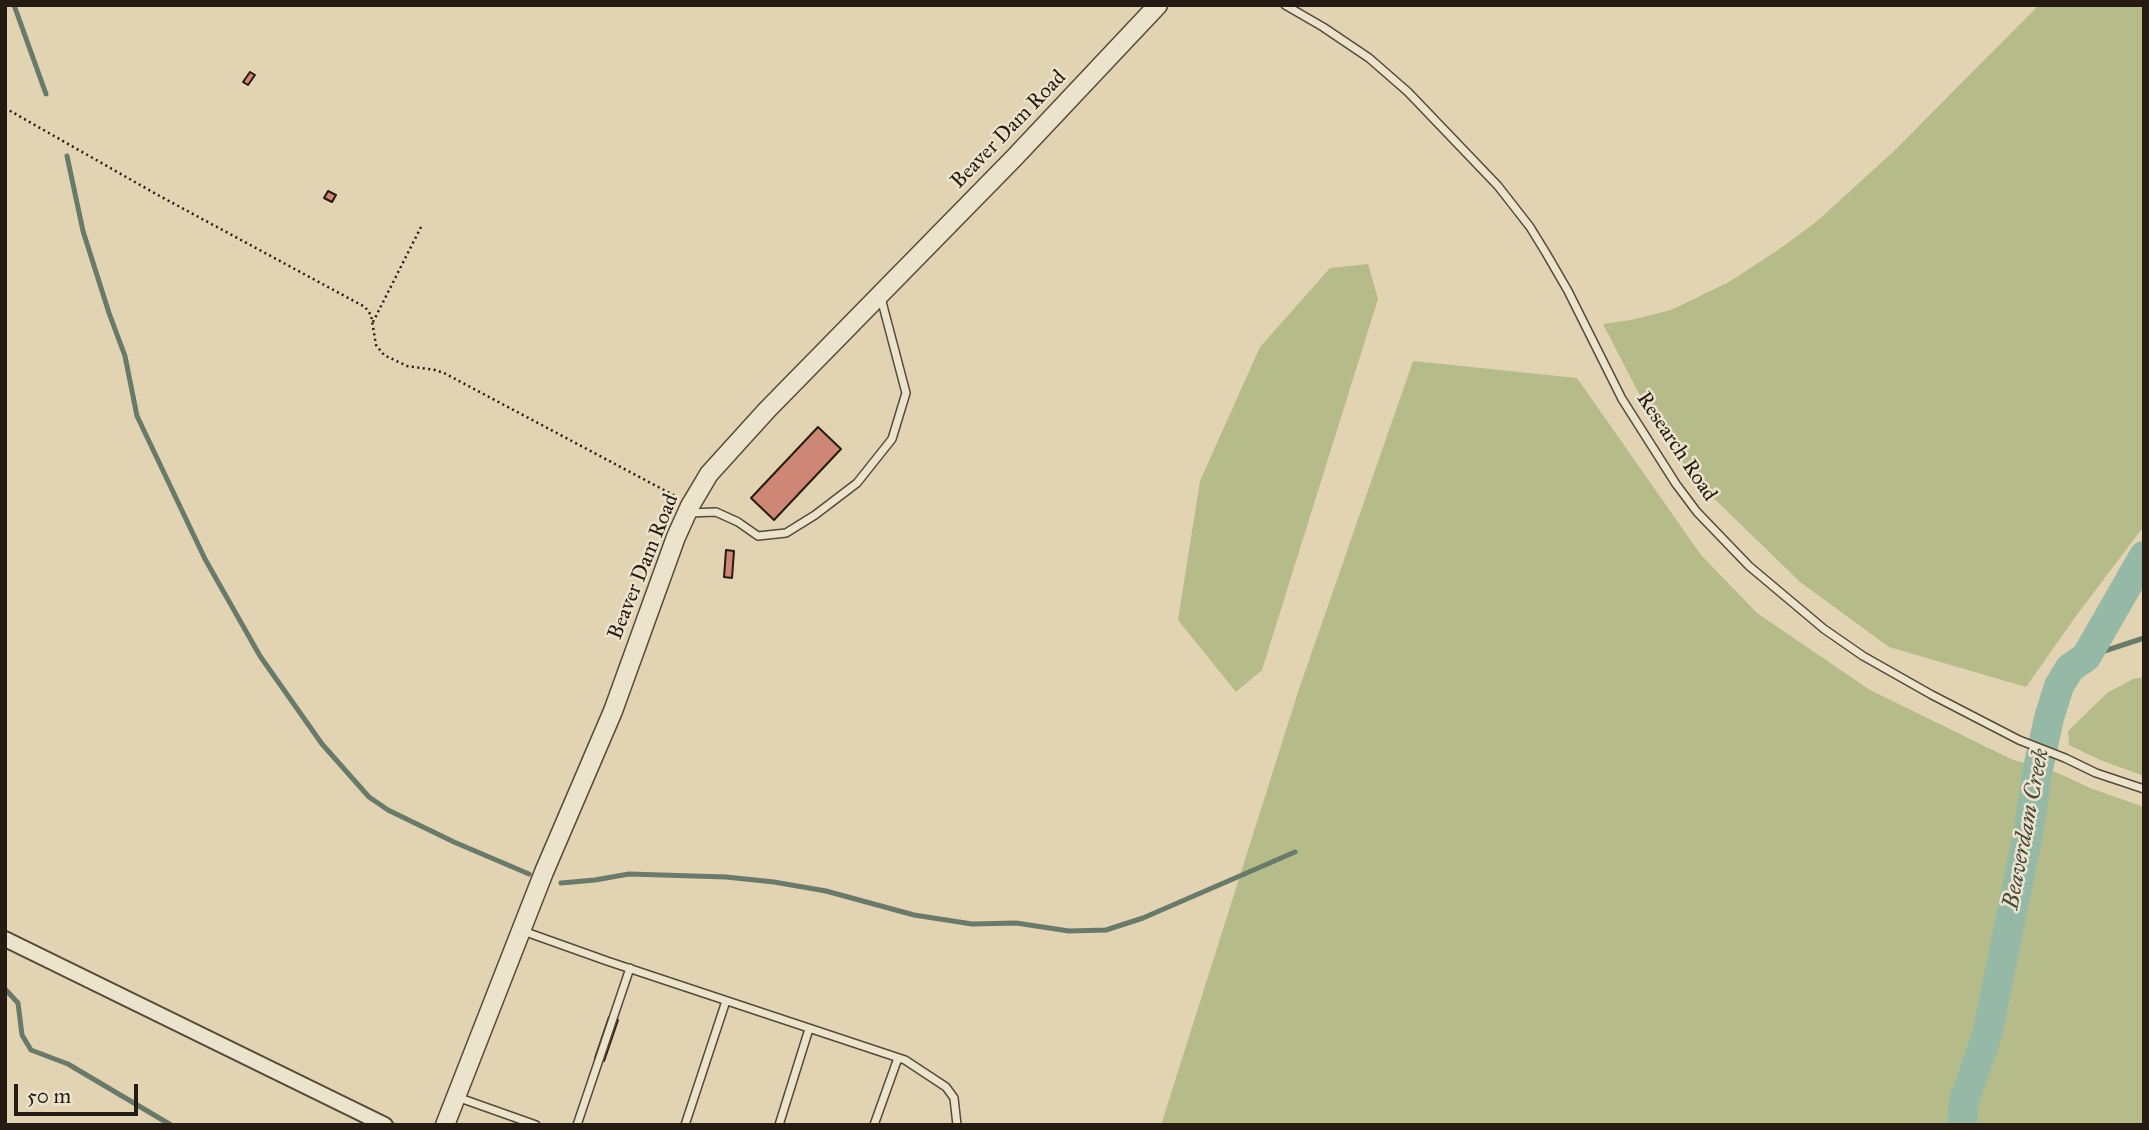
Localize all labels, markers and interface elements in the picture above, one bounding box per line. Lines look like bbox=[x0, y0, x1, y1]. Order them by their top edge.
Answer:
street label: Beaver Dam Road bbox=[946, 66, 1072, 194]
street label: Research Road bbox=[1630, 388, 1722, 506]
street label: Beaver Dam Road bbox=[603, 491, 685, 643]
water label: Beaverdam Creek bbox=[1998, 746, 2056, 912]
scale bar bbox=[18, 1070, 142, 1114]
text: 50 m bbox=[27, 1083, 71, 1109]

